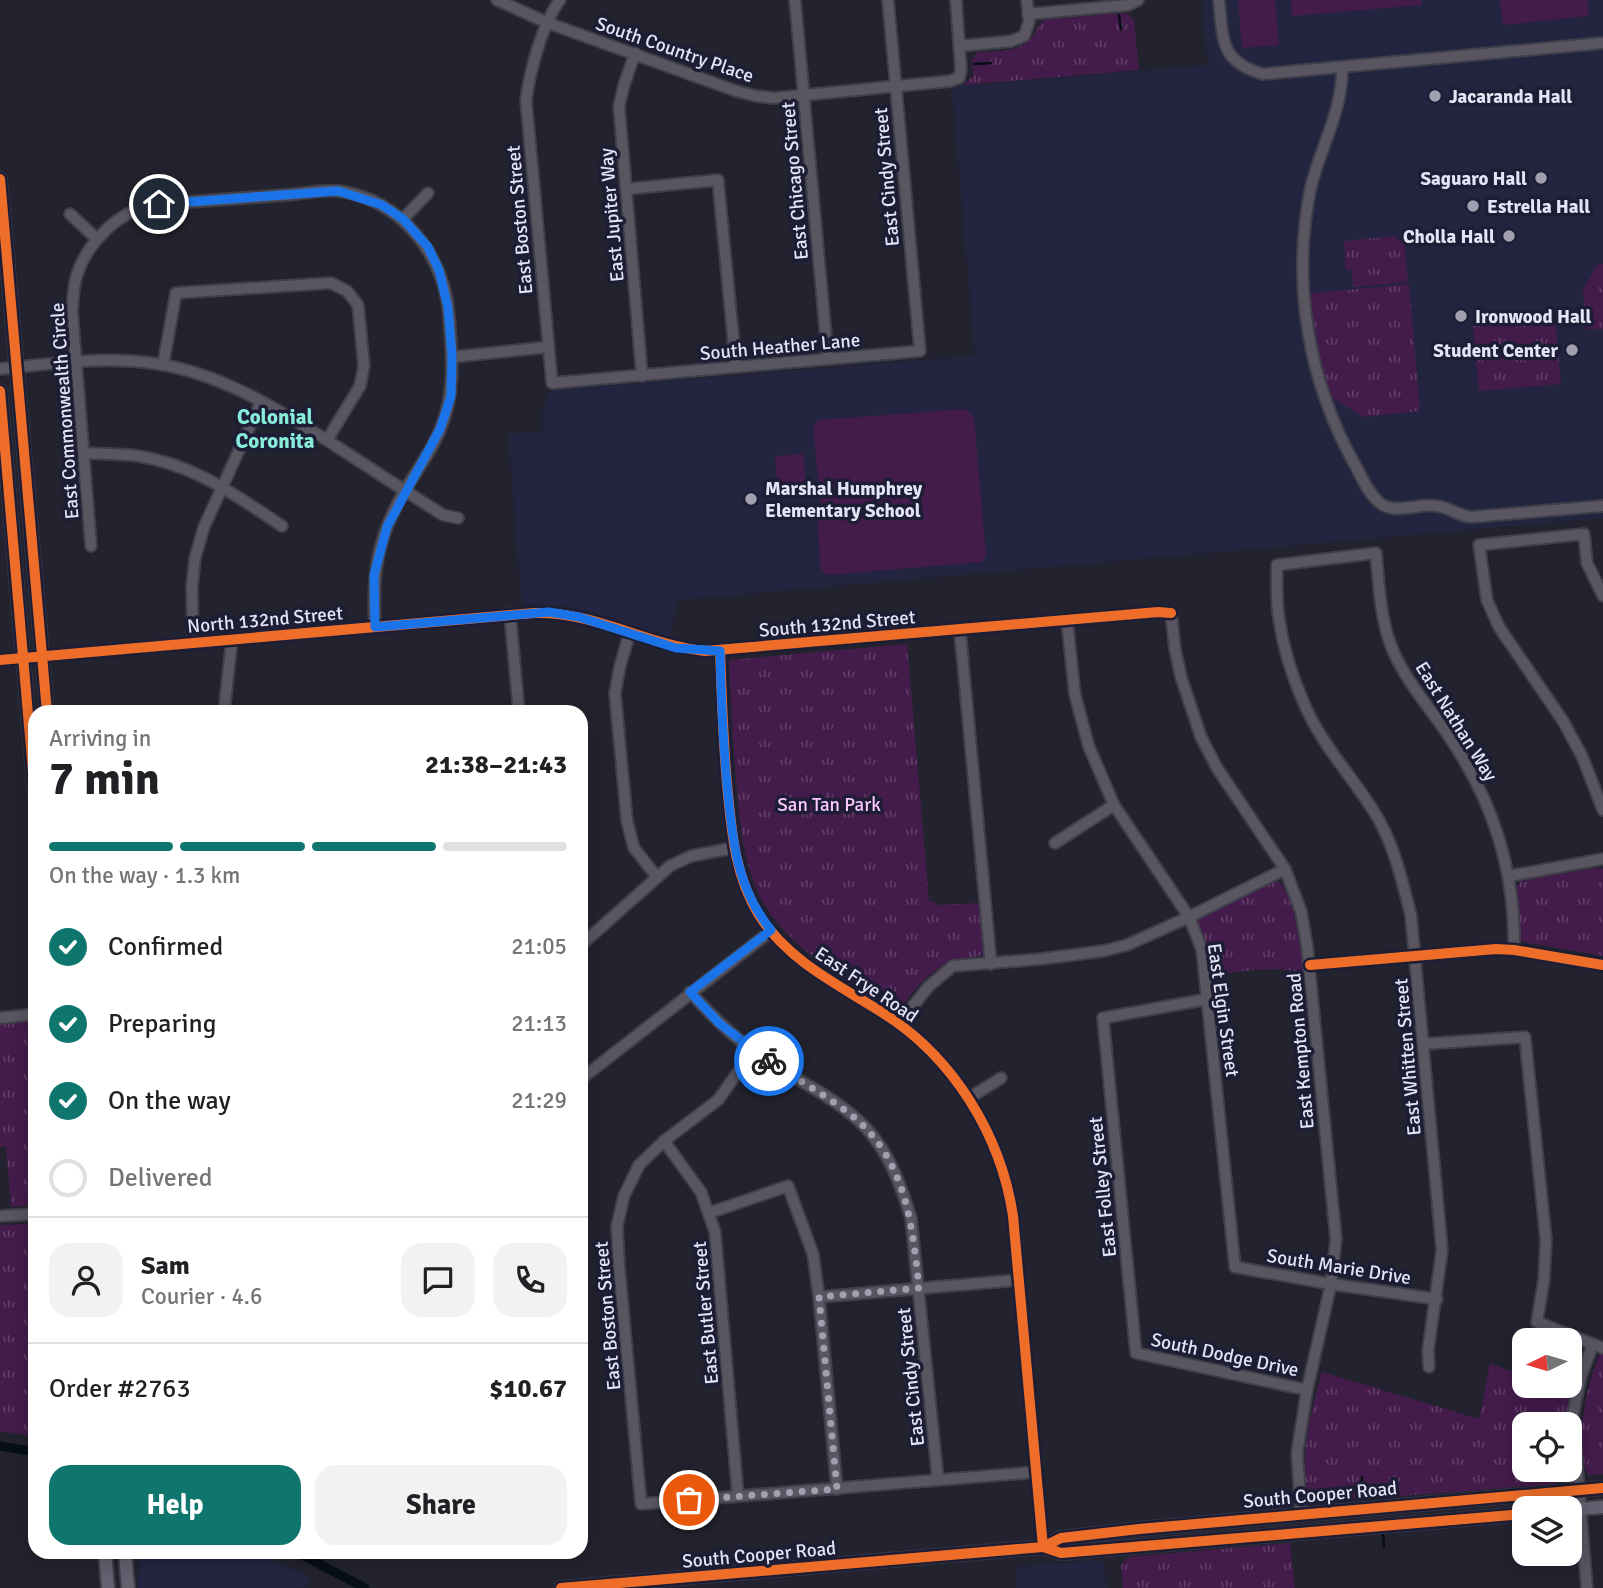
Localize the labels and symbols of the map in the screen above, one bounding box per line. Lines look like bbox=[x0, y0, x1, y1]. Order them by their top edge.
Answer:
street label: South Country Place bbox=[593, 12, 757, 88]
place label: Jacaranda Hall bbox=[1449, 85, 1572, 109]
marker: Jacaranda Hall bbox=[1427, 88, 1443, 104]
street label: East Chicago Street bbox=[776, 101, 814, 261]
street label: East Cindy Street bbox=[869, 106, 905, 247]
street label: East Boston Street bbox=[501, 144, 538, 295]
street label: East Jupiter Way bbox=[594, 147, 630, 283]
place label: Saguaro Hall bbox=[1421, 167, 1527, 191]
marker: Saguaro Hall bbox=[1533, 170, 1549, 186]
pin bbox=[129, 174, 189, 234]
place label: Estrella Hall bbox=[1487, 195, 1590, 219]
marker: Estrella Hall bbox=[1465, 198, 1481, 214]
place label: Cholla Hall bbox=[1403, 225, 1495, 249]
marker: Cholla Hall bbox=[1501, 228, 1517, 244]
street label: East Commonwealth Circle bbox=[45, 302, 85, 520]
place label: Ironwood Hall bbox=[1475, 305, 1591, 329]
marker: Ironwood Hall bbox=[1453, 308, 1469, 324]
street label: South Heather Lane bbox=[699, 328, 861, 366]
place label: Student Center bbox=[1433, 339, 1558, 363]
marker: Student Center bbox=[1564, 342, 1580, 358]
district label: Colonial Coronita bbox=[236, 404, 315, 454]
place label: Marshal Humphrey Elementary School bbox=[765, 477, 923, 523]
marker: Marshal Humphrey Elementary School bbox=[743, 491, 759, 507]
street label: North 132nd Street bbox=[186, 601, 344, 639]
street label: South 132nd Street bbox=[758, 605, 917, 643]
street label: East Nathan Way bbox=[1410, 657, 1503, 786]
park label: San Tan Park bbox=[777, 793, 881, 817]
street label: East Frye Road bbox=[810, 942, 923, 1028]
street label: East Elgin Street bbox=[1202, 942, 1244, 1079]
street label: East Kempton Road bbox=[1282, 972, 1320, 1130]
street label: East Whitten Street bbox=[1389, 977, 1427, 1136]
courier bbox=[734, 1026, 804, 1096]
street label: East Folley Street bbox=[1084, 1115, 1122, 1258]
street label: East Boston Street bbox=[589, 1240, 626, 1391]
street label: East Butler Street bbox=[688, 1240, 724, 1385]
street label: South Marie Drive bbox=[1265, 1244, 1413, 1290]
street label: East Cindy Street bbox=[892, 1306, 930, 1447]
street label: South Dodge Drive bbox=[1149, 1328, 1301, 1382]
north arrow bbox=[1512, 1328, 1582, 1398]
pin bbox=[659, 1470, 719, 1530]
street label: South Cooper Road bbox=[1242, 1476, 1398, 1514]
street label: South Cooper Road bbox=[681, 1536, 837, 1574]

